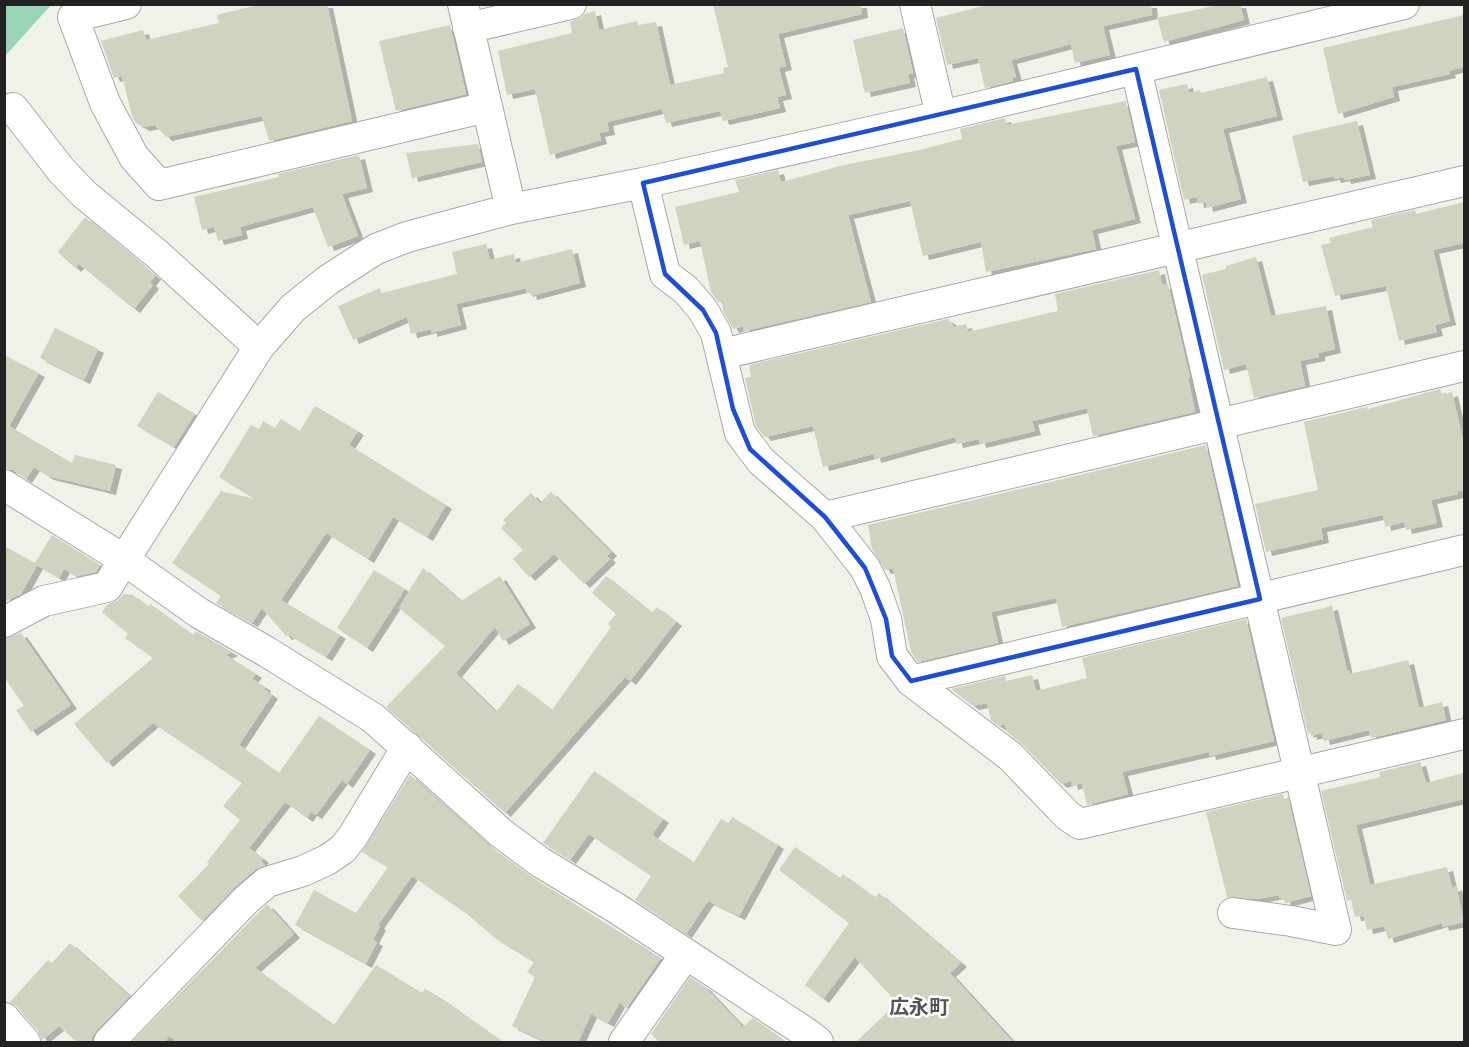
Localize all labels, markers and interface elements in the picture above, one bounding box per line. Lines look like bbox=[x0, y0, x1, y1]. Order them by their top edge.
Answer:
district label: 広永町 bbox=[889, 995, 949, 1019]

